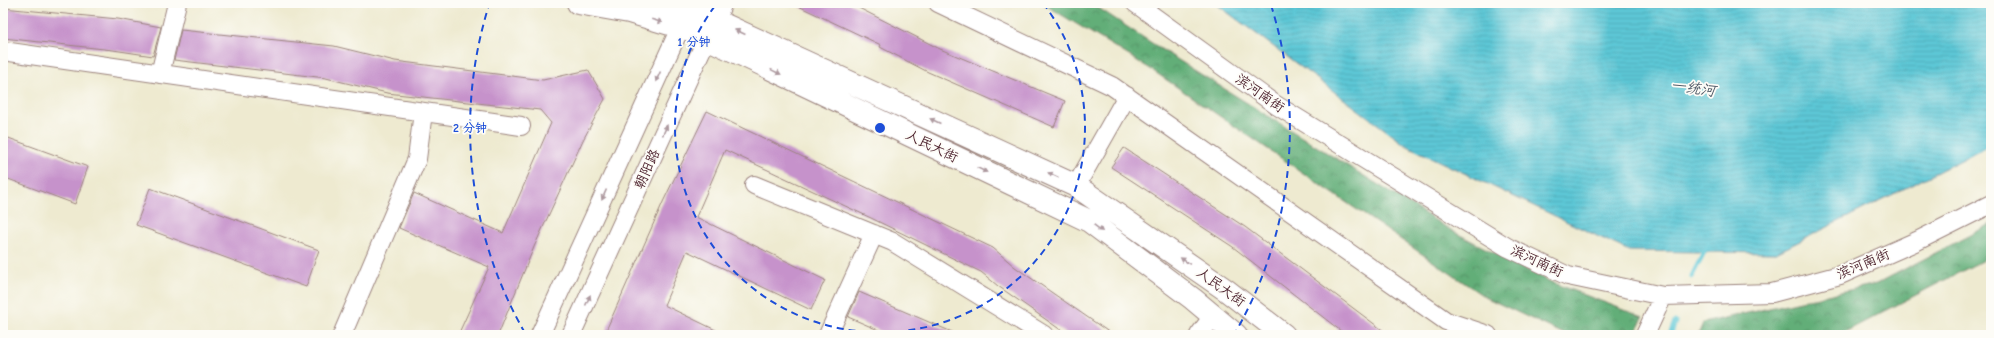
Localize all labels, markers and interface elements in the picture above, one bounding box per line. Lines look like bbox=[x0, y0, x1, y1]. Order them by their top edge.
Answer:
one-way arrow bbox=[651, 18, 663, 24]
one-way arrow bbox=[735, 29, 746, 35]
text: 1 分钟 bbox=[678, 35, 711, 49]
one-way arrow bbox=[770, 68, 782, 75]
street label: 滨河南街 bbox=[1232, 70, 1288, 116]
one-way arrow bbox=[655, 71, 661, 83]
water label: 一统河 bbox=[1669, 76, 1719, 100]
one-way arrow bbox=[929, 118, 940, 124]
text: 2 分钟 bbox=[453, 121, 487, 135]
centre of rings bbox=[873, 121, 887, 135]
one-way arrow bbox=[662, 125, 668, 136]
street label: 人民大街 bbox=[903, 126, 961, 166]
street label: 朝阳路 bbox=[631, 146, 663, 192]
one-way arrow bbox=[976, 167, 988, 173]
one-way arrow bbox=[1047, 172, 1059, 178]
one-way arrow bbox=[601, 190, 607, 201]
one-way arrow bbox=[1092, 224, 1103, 232]
street label: 滨河南街 bbox=[1508, 241, 1566, 281]
street label: 滨河南街 bbox=[1834, 245, 1892, 283]
one-way arrow bbox=[1180, 257, 1190, 265]
street label: 人民大街 bbox=[1193, 264, 1249, 310]
one-way arrow bbox=[585, 293, 591, 305]

